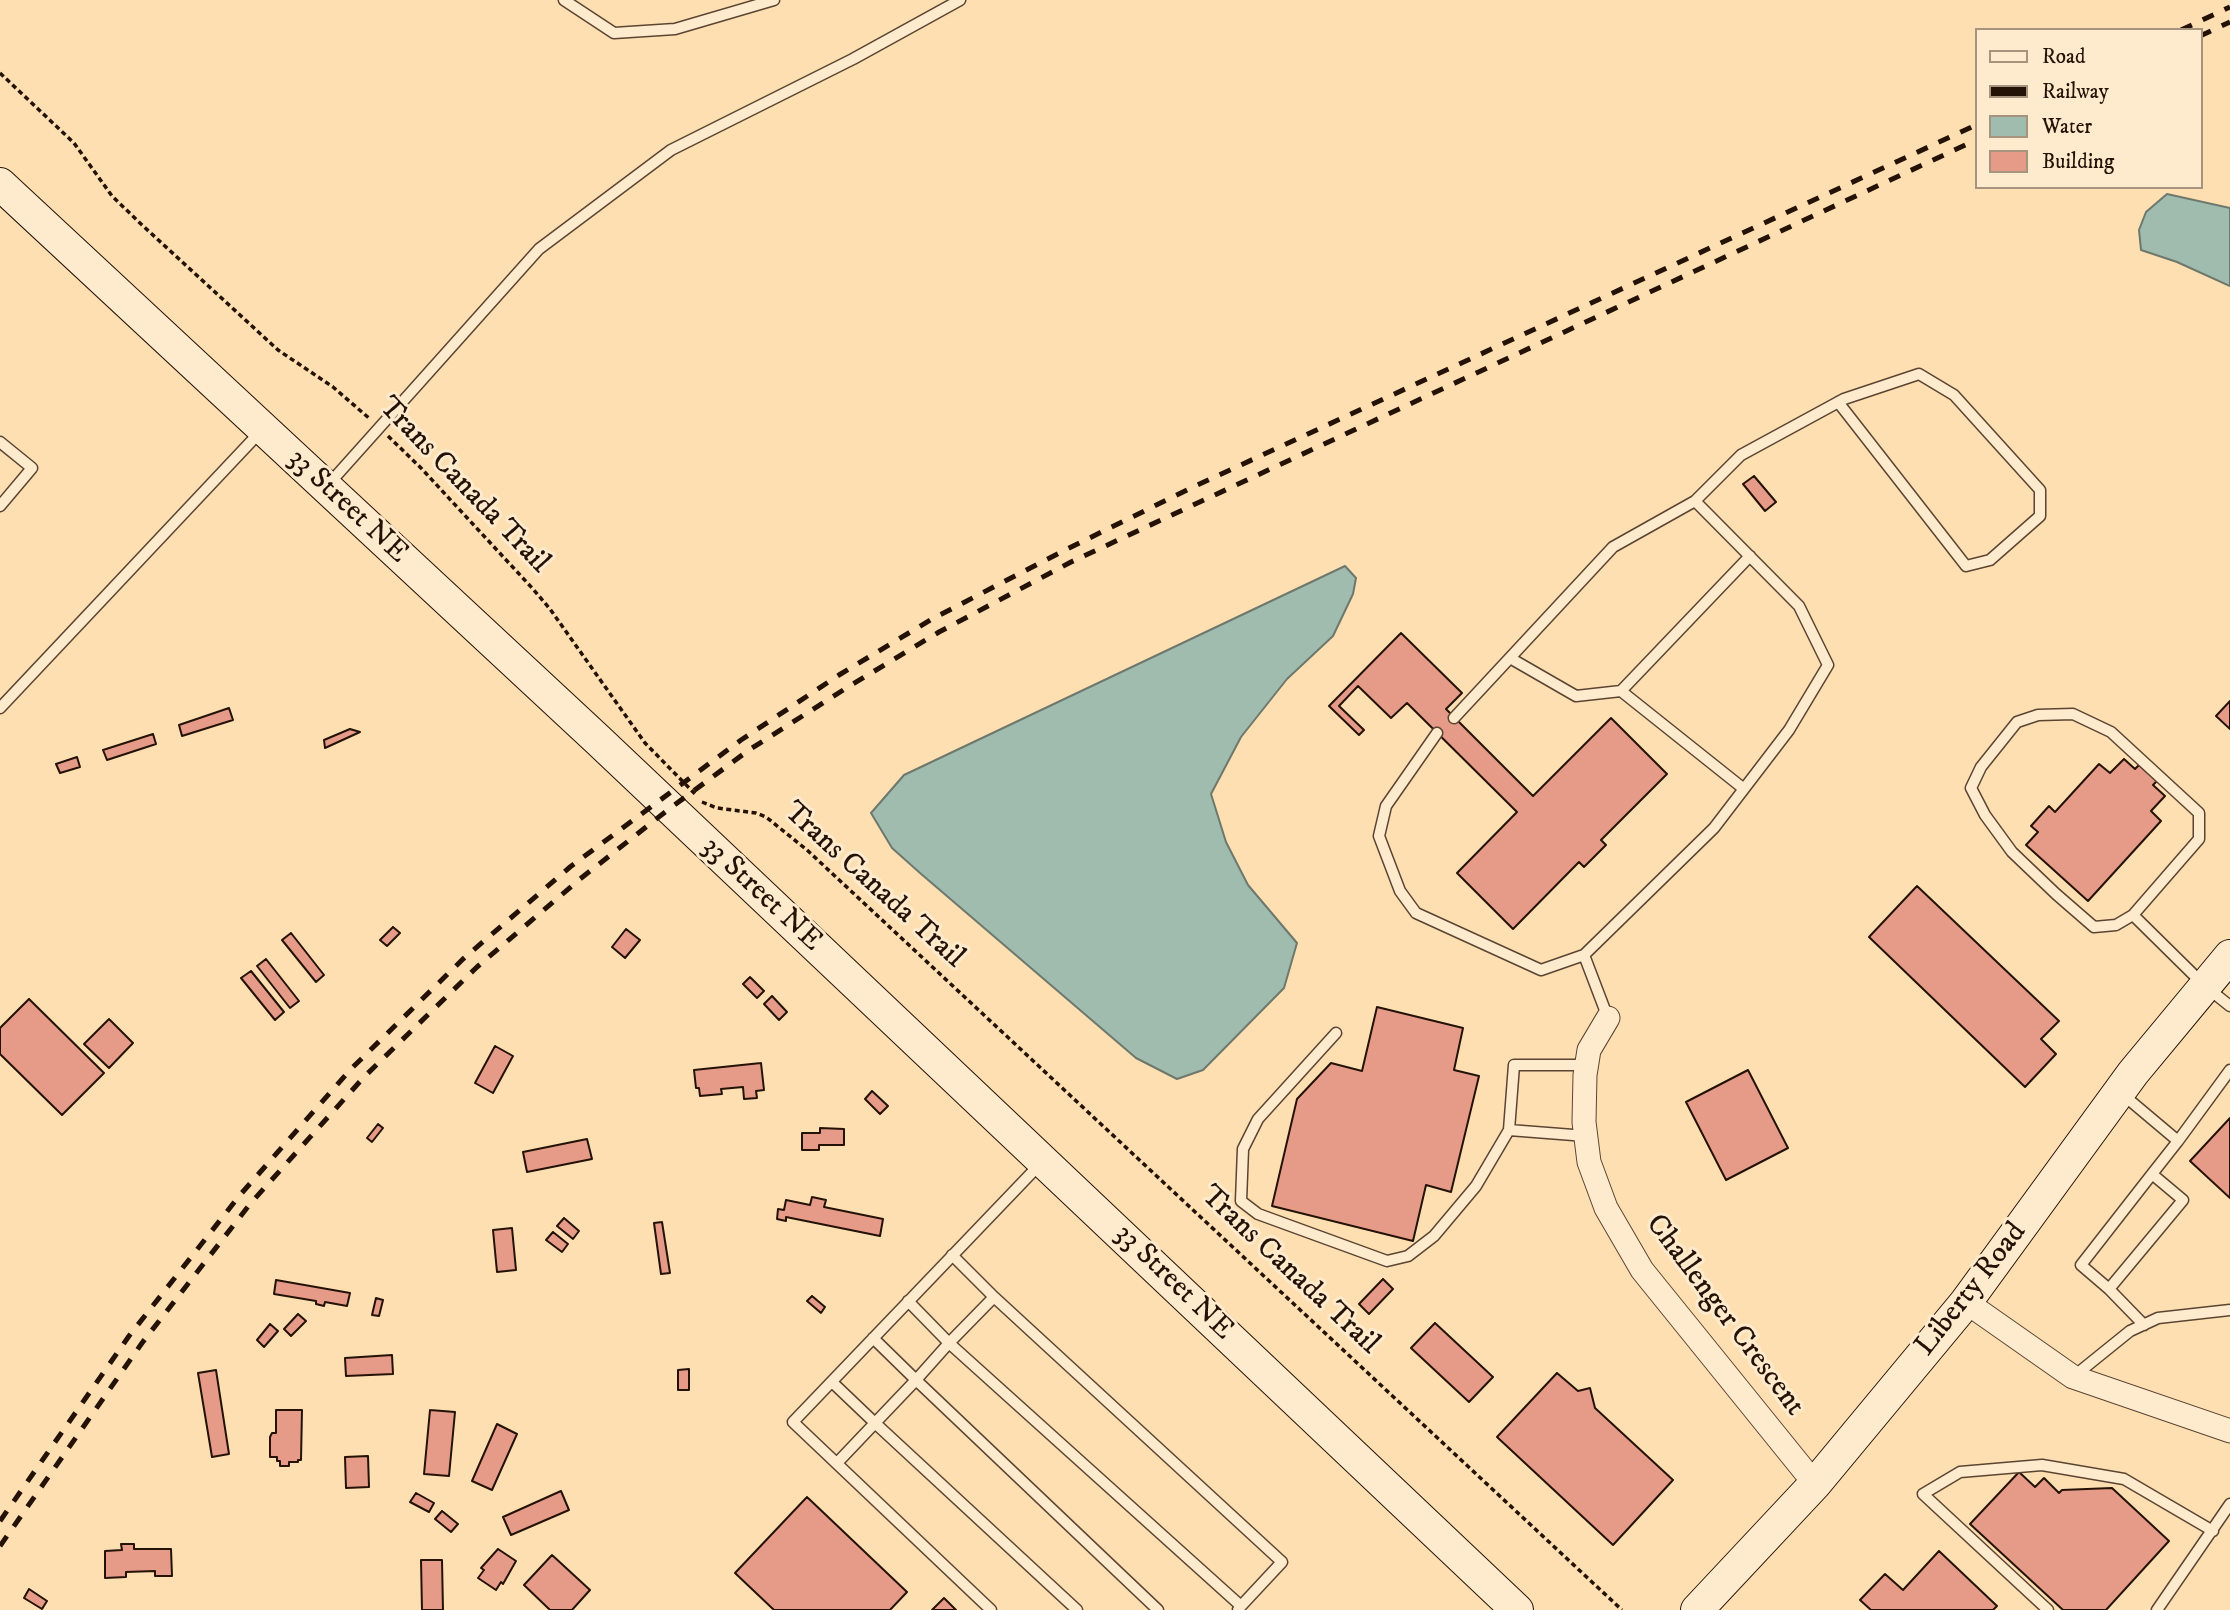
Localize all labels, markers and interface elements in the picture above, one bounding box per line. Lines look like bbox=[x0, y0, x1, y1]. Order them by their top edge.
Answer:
legend bbox=[1974, 28, 2202, 189]
text: Road bbox=[2042, 44, 2086, 70]
text: Railway bbox=[2042, 79, 2109, 105]
text: Water bbox=[2042, 114, 2092, 140]
text: Building bbox=[2042, 149, 2114, 175]
street label: Trans Canada Trail bbox=[370, 390, 556, 582]
street label: 33 Street NE bbox=[279, 442, 415, 572]
street label: Trans Canada Trail bbox=[775, 795, 971, 977]
street label: 33 Street NE bbox=[693, 830, 829, 960]
street label: Trans Canada Trail bbox=[1192, 1179, 1386, 1363]
street label: Challenger Crescent bbox=[1637, 1208, 1811, 1424]
street label: Liberty Road bbox=[1909, 1216, 2035, 1364]
street label: 33 Street NE bbox=[1106, 1217, 1240, 1349]

